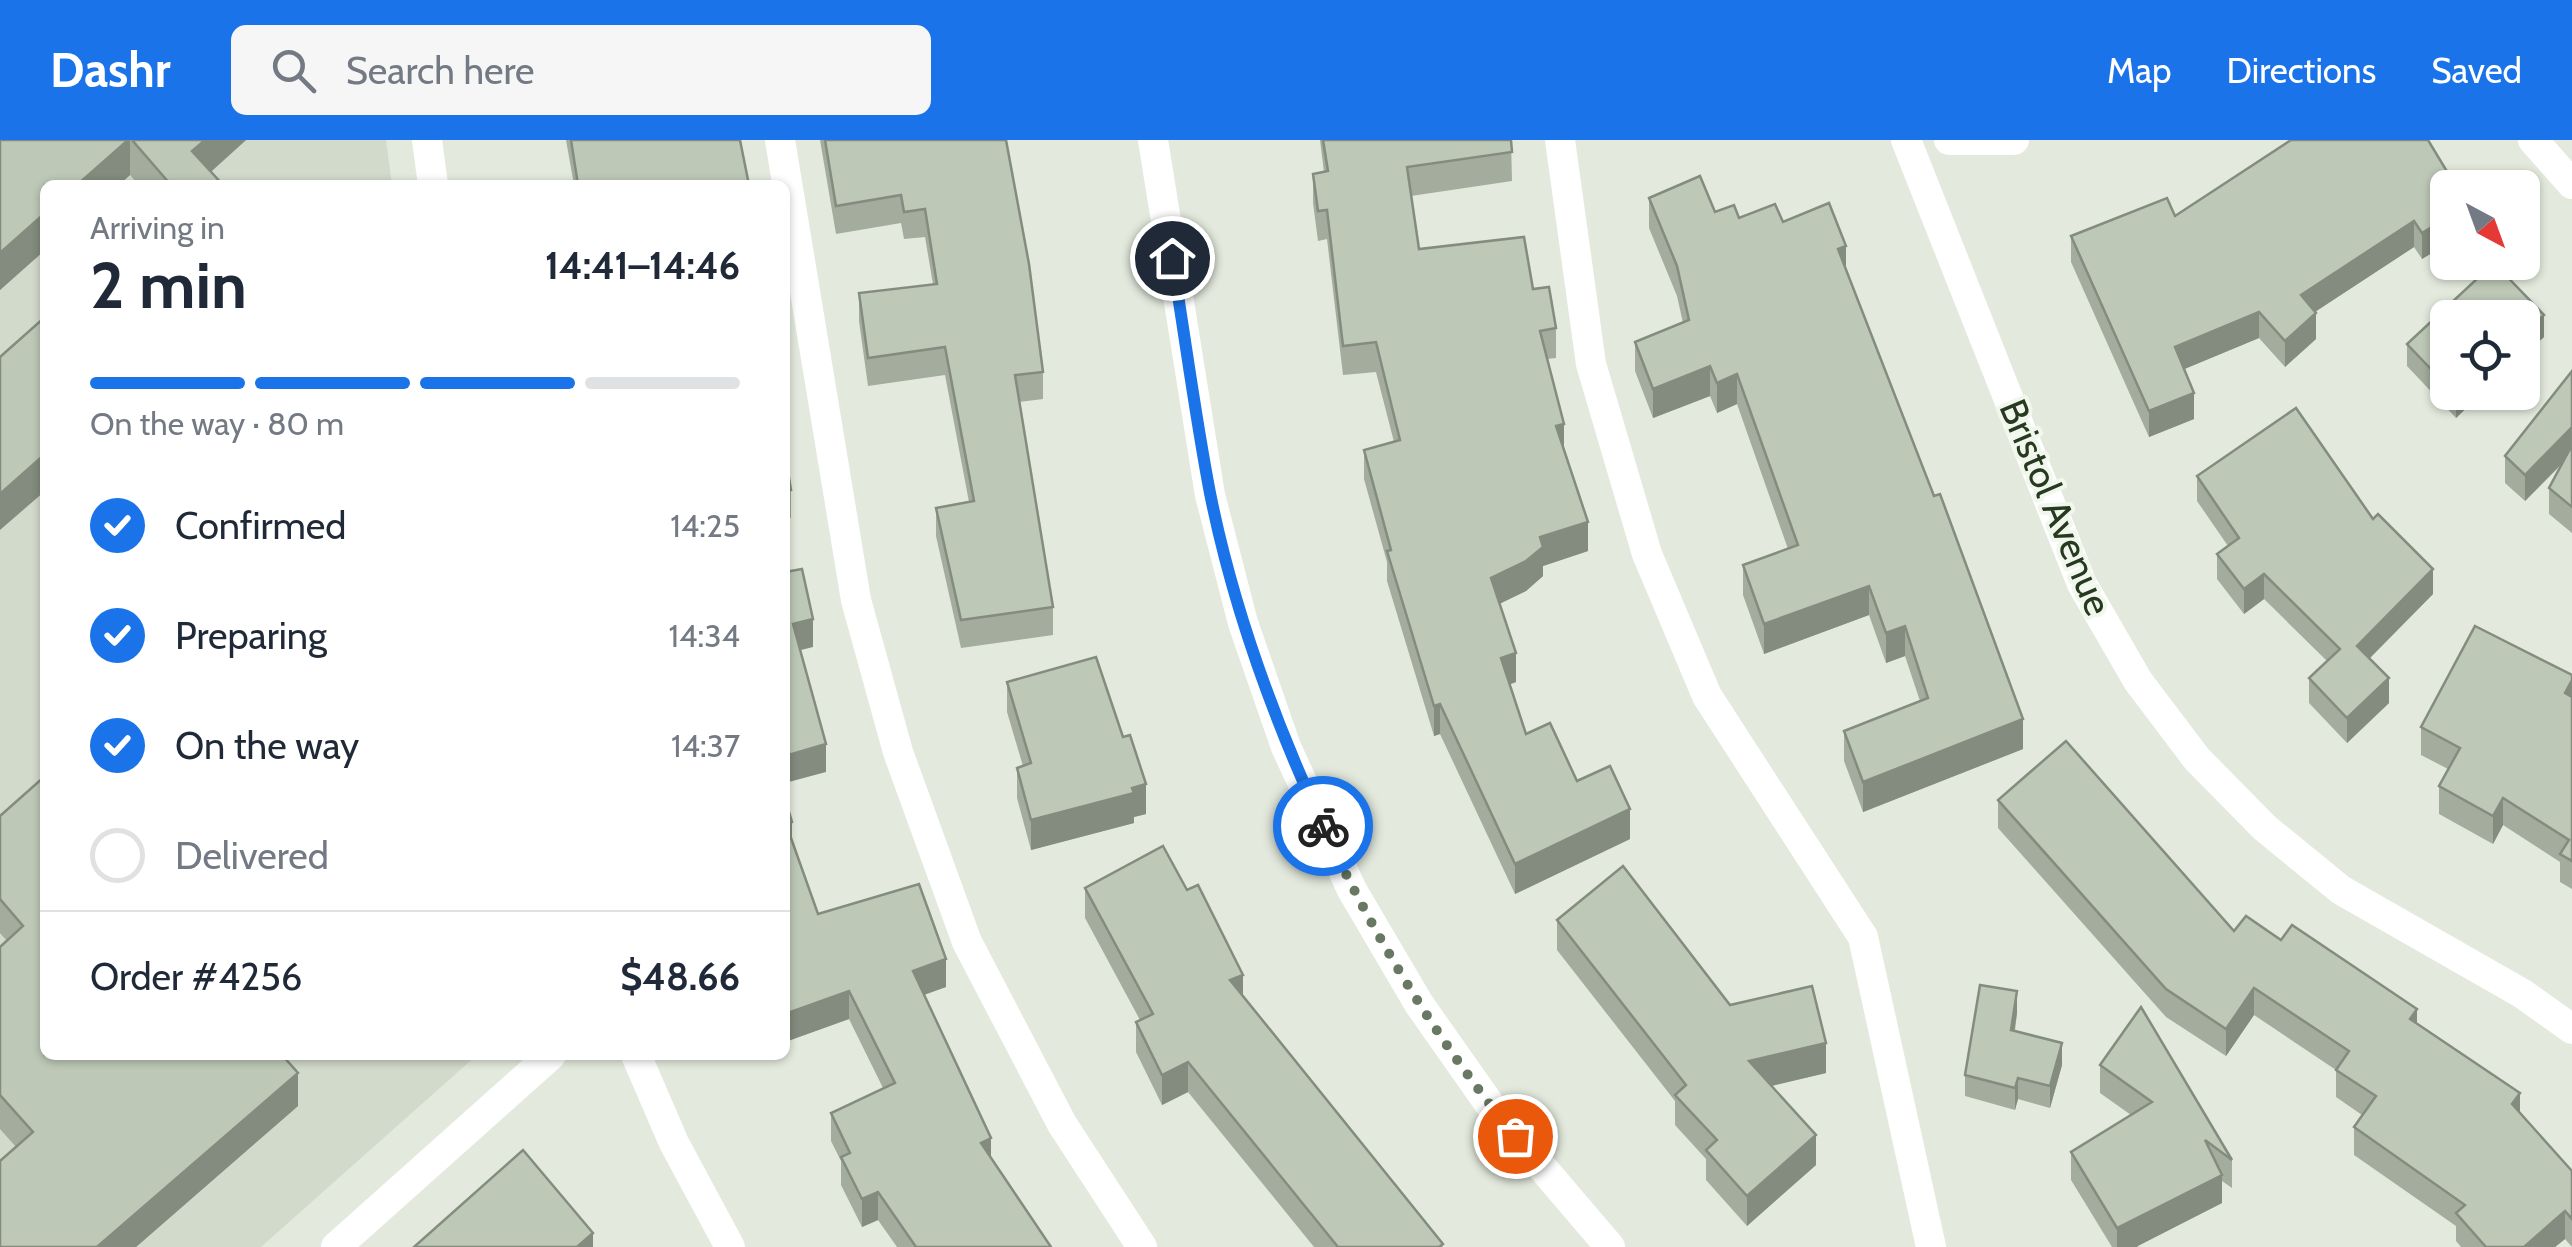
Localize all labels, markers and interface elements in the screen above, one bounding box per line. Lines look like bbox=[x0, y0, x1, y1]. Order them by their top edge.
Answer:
search box bbox=[231, 25, 931, 115]
text: Dashr bbox=[50, 41, 171, 99]
icon: search bbox=[266, 43, 321, 98]
text: Search here bbox=[346, 47, 534, 94]
text: Map bbox=[2107, 49, 2172, 92]
text: Directions bbox=[2227, 49, 2376, 92]
text: Saved bbox=[2431, 49, 2522, 92]
north arrow bbox=[2430, 170, 2540, 280]
map controls bbox=[2430, 170, 2540, 410]
text: Arriving in bbox=[90, 208, 225, 247]
pin bbox=[1130, 216, 1215, 301]
icon: home bbox=[1145, 231, 1200, 286]
text: 14:41–14:46 bbox=[545, 242, 740, 289]
text: 2 min bbox=[90, 245, 247, 324]
button: locate bbox=[2430, 300, 2540, 410]
street label: Bristol Avenue bbox=[1989, 392, 2123, 622]
text: On the way · 80 m bbox=[90, 404, 344, 443]
icon: check bbox=[90, 498, 145, 553]
text: Confirmed bbox=[175, 502, 346, 549]
text: 14:25 bbox=[670, 506, 740, 545]
icon: check bbox=[90, 608, 145, 663]
text: Preparing bbox=[175, 612, 327, 659]
text: 14:34 bbox=[669, 616, 740, 655]
icon: check bbox=[90, 718, 145, 773]
text: On the way bbox=[175, 722, 359, 769]
text: 14:37 bbox=[671, 726, 740, 765]
courier bbox=[1273, 776, 1373, 876]
icon: bike bbox=[1296, 799, 1351, 854]
text: Delivered bbox=[175, 832, 329, 879]
text: Order #4256 bbox=[90, 953, 302, 1000]
text: $48.66 bbox=[620, 953, 740, 1000]
pin bbox=[1473, 1094, 1558, 1179]
icon: bag bbox=[1488, 1109, 1543, 1164]

